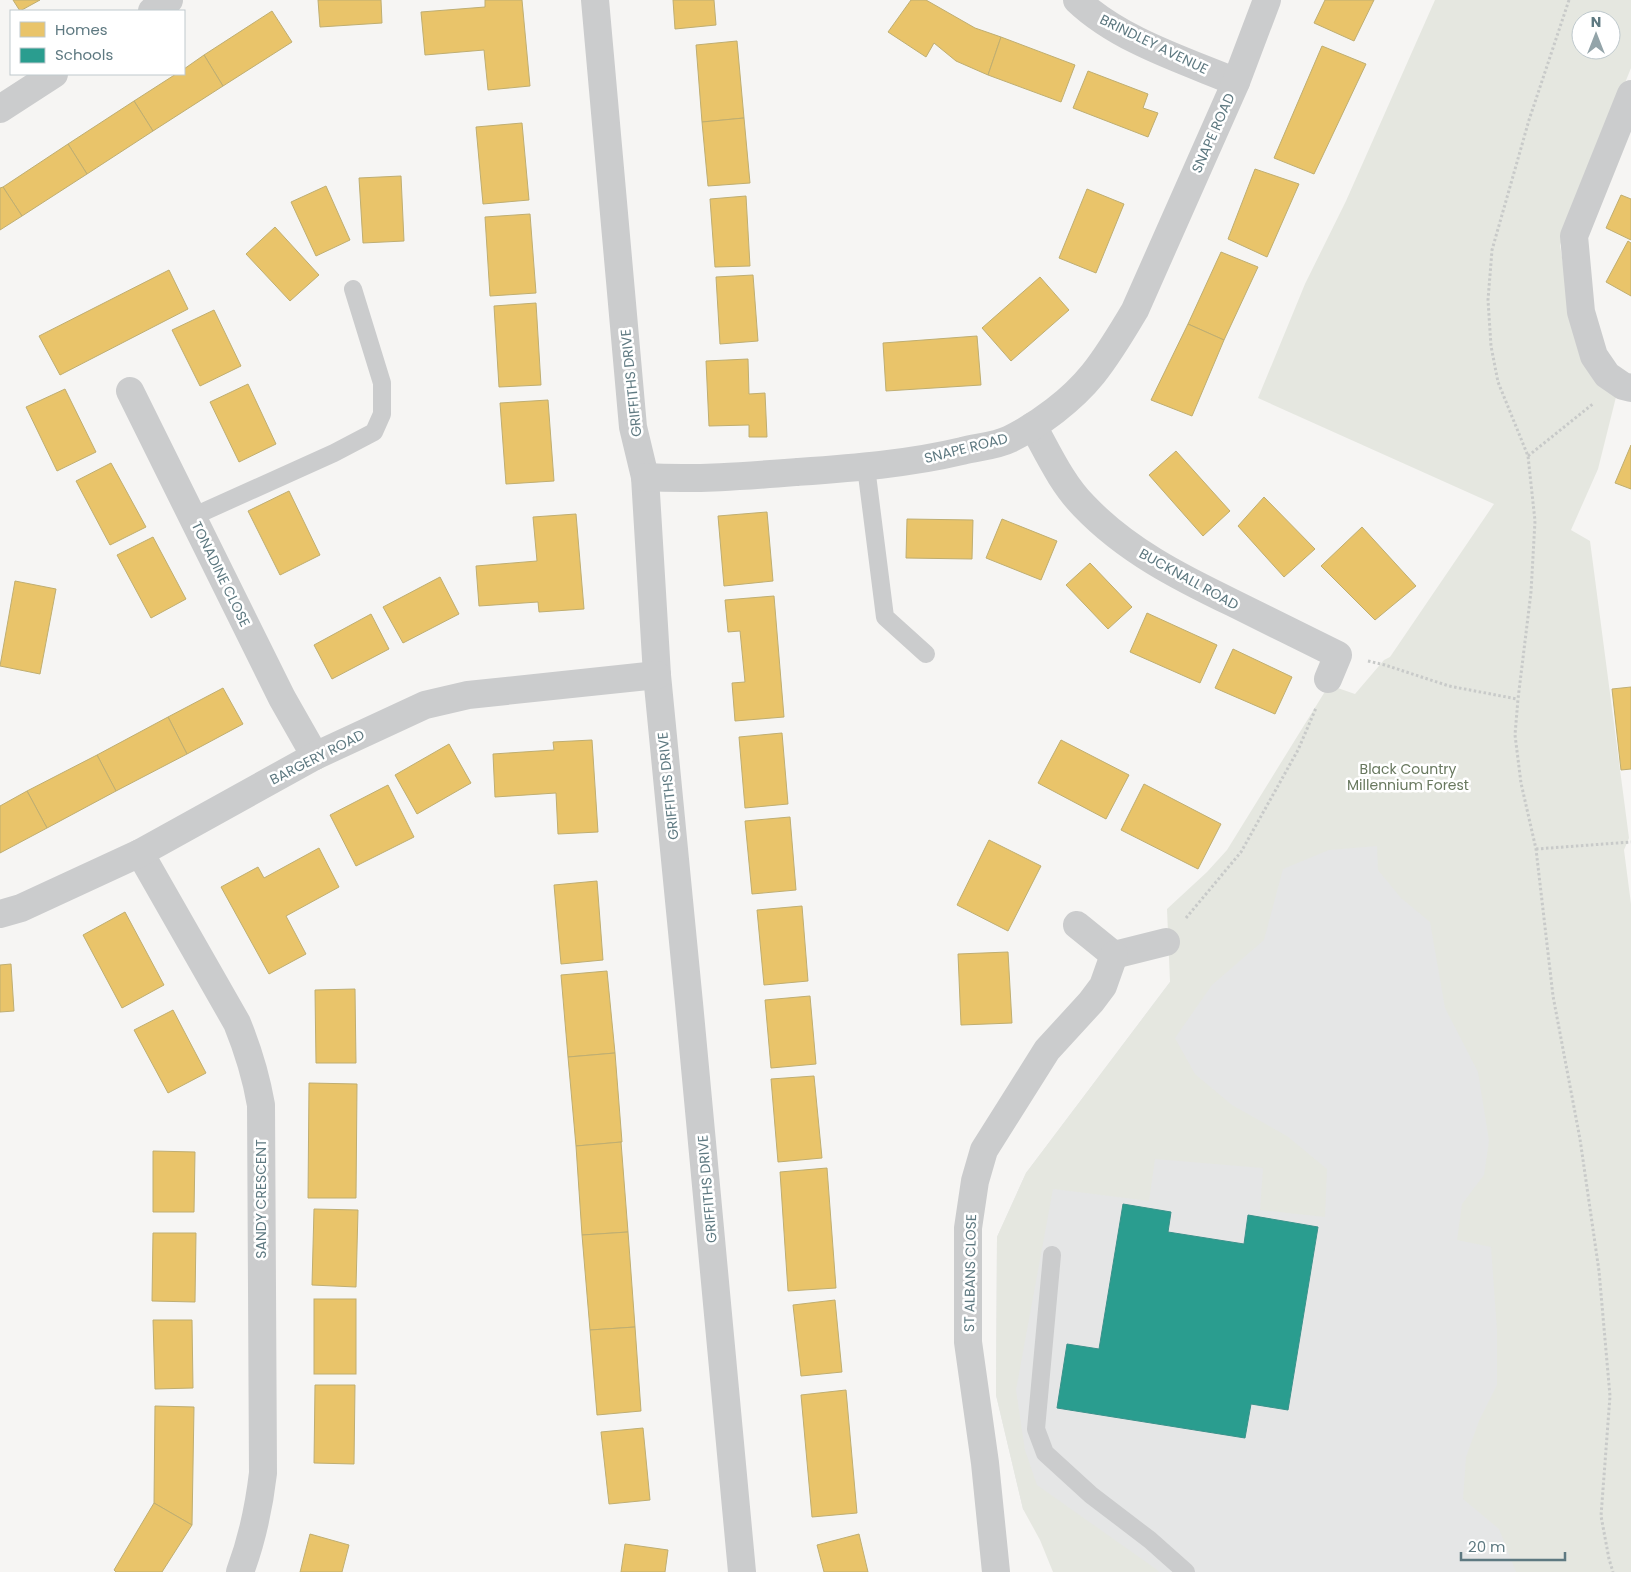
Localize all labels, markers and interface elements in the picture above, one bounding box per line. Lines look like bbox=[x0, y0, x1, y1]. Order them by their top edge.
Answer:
street label: BRINDLEY AVENUE bbox=[1097, 9, 1211, 79]
legend bbox=[10, 10, 185, 75]
north arrow bbox=[1571, 10, 1621, 60]
text: N bbox=[1591, 12, 1601, 32]
text: Homes bbox=[55, 19, 108, 40]
text: Schools bbox=[55, 44, 113, 65]
street label: SNAPE ROAD bbox=[1187, 90, 1240, 176]
street label: GRIFFITHS DRIVE bbox=[615, 328, 647, 438]
street label: SNAPE ROAD bbox=[922, 428, 1010, 468]
street label: TONADINE CLOSE bbox=[187, 518, 255, 630]
street label: BUCKNALL ROAD bbox=[1136, 543, 1243, 615]
street label: BARGERY ROAD bbox=[266, 724, 368, 789]
street label: GRIFFITHS DRIVE bbox=[652, 731, 684, 841]
park label: Black Country Millennium Forest bbox=[1347, 759, 1469, 795]
street label: GRIFFITHS DRIVE bbox=[692, 1134, 722, 1244]
street label: SANDY CRESCENT bbox=[251, 1139, 271, 1259]
street label: ST ALBANS CLOSE bbox=[959, 1214, 981, 1332]
scale bar bbox=[1461, 1530, 1565, 1562]
text: 20 m bbox=[1468, 1536, 1506, 1557]

